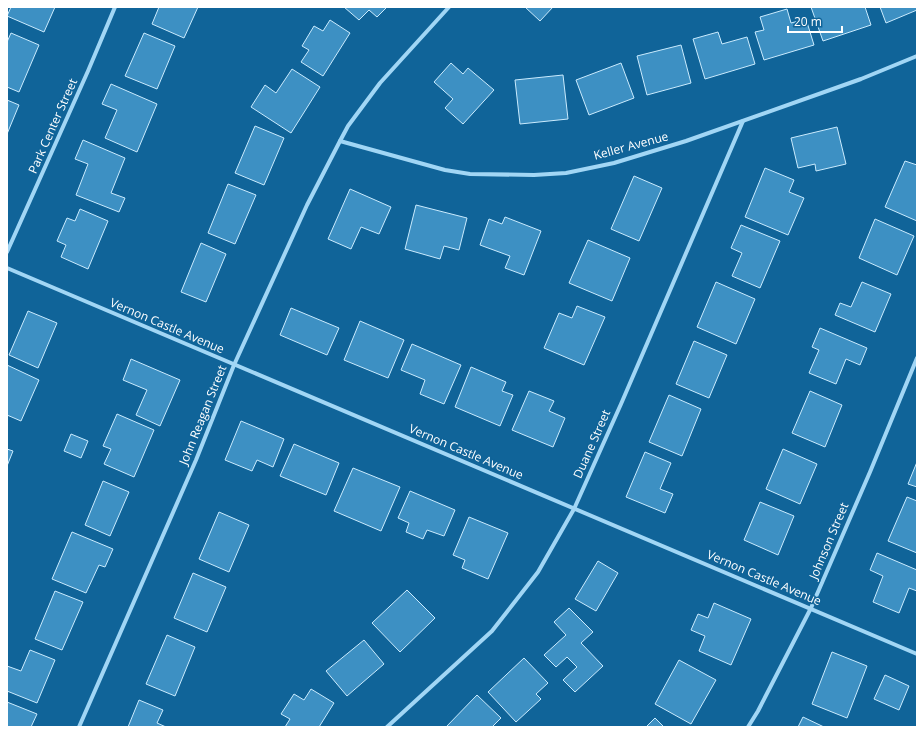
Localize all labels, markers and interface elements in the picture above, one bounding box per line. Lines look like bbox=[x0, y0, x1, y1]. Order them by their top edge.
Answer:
scale bar bbox=[788, 8, 842, 34]
text: 20 m bbox=[794, 13, 822, 30]
street label: Park Center Street bbox=[24, 76, 81, 176]
street label: Keller Avenue bbox=[592, 127, 670, 164]
street label: Vernon Castle Avenue bbox=[107, 294, 227, 357]
street label: John Reagan Street bbox=[174, 362, 230, 468]
street label: Duane Street bbox=[569, 407, 614, 481]
street label: Vernon Castle Avenue bbox=[406, 420, 526, 483]
street label: Johnson Street bbox=[804, 500, 852, 583]
street label: Vernon Castle Avenue bbox=[704, 546, 824, 609]

